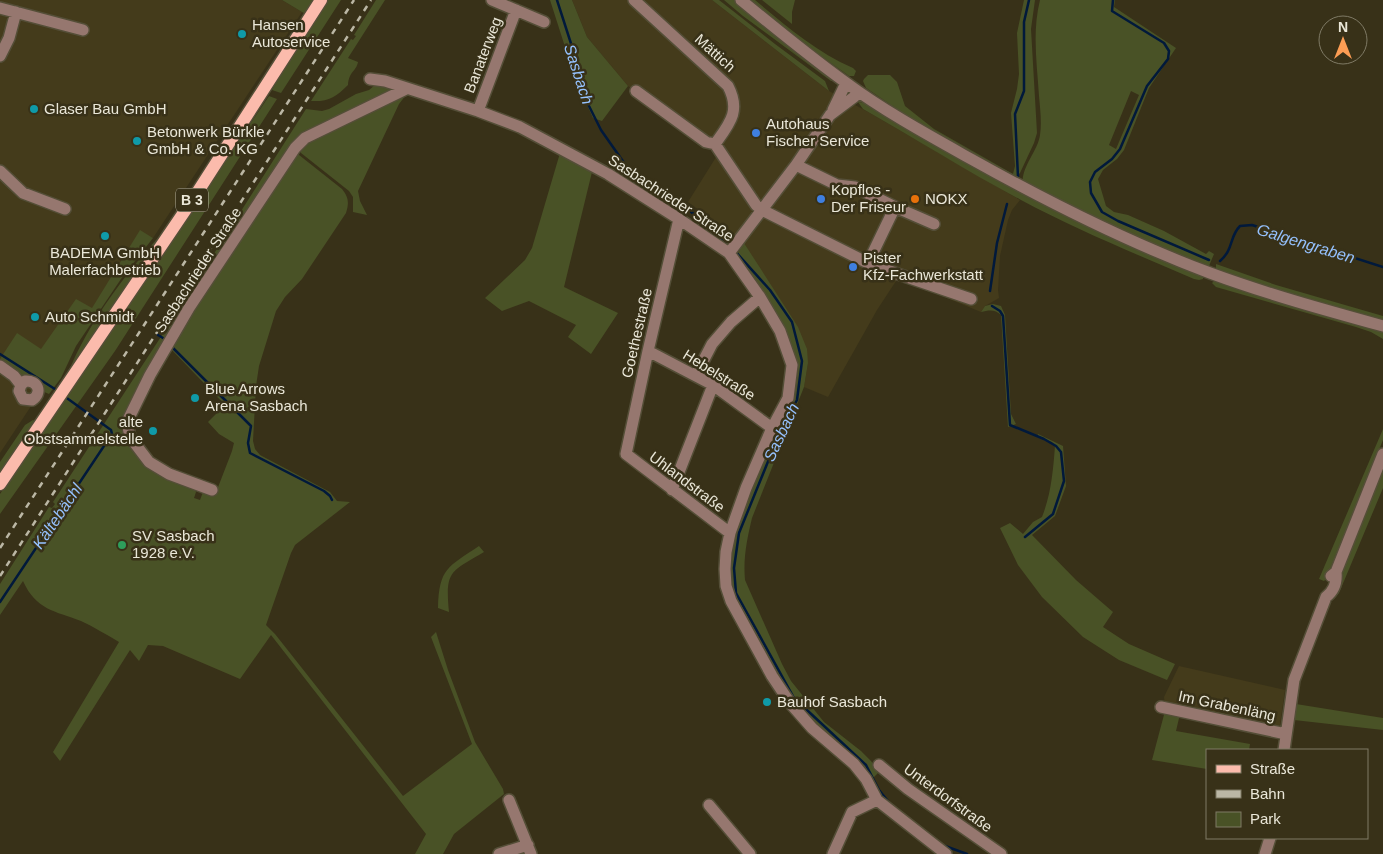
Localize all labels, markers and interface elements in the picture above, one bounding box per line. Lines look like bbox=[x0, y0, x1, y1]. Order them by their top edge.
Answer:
street label: Banaterweg bbox=[460, 14, 505, 95]
north arrow bbox=[1318, 15, 1368, 65]
place label: Hansen Autoservice bbox=[252, 16, 330, 50]
text: N bbox=[1338, 19, 1348, 35]
marker: Hansen Autoservice bbox=[236, 28, 248, 40]
street label: Mättich bbox=[692, 30, 739, 75]
water label: Sasbach bbox=[561, 42, 596, 106]
place label: Glaser Bau GmbH bbox=[44, 100, 167, 117]
marker: Glaser Bau GmbH bbox=[28, 103, 40, 115]
place label: Autohaus Fischer Service bbox=[766, 115, 869, 149]
place label: Betonwerk Bürkle GmbH & Co. KG bbox=[147, 123, 265, 157]
marker: Autohaus Fischer Service bbox=[750, 127, 762, 139]
marker: Betonwerk Bürkle GmbH & Co. KG bbox=[131, 135, 143, 147]
street label: Sasbachrieder Straße bbox=[605, 151, 737, 244]
place label: Kopflos - Der Friseur bbox=[831, 181, 906, 215]
road number: B 3 bbox=[176, 188, 208, 212]
place label: NOKX bbox=[925, 190, 968, 207]
marker: Kopflos - Der Friseur bbox=[815, 193, 827, 205]
marker: NOKX bbox=[909, 193, 921, 205]
street label: Sasbachrieder Straße bbox=[151, 204, 244, 336]
water label: Galgengraben bbox=[1255, 221, 1357, 266]
marker: BADEMA GmbH Malerfachbetrieb bbox=[99, 230, 111, 242]
place label: BADEMA GmbH Malerfachbetrieb bbox=[49, 244, 161, 278]
place label: Pister Kfz-Fachwerkstatt bbox=[863, 249, 984, 283]
marker: Pister Kfz-Fachwerkstatt bbox=[847, 261, 859, 273]
street label: Goethestraße bbox=[618, 286, 655, 379]
place label: Auto Schmidt bbox=[45, 308, 135, 325]
marker: Auto Schmidt bbox=[29, 311, 41, 323]
street label: Hebelstraße bbox=[680, 346, 758, 403]
place label: Blue Arrows Arena Sasbach bbox=[205, 380, 308, 414]
marker: Blue Arrows Arena Sasbach bbox=[189, 392, 201, 404]
water label: Sasbach bbox=[761, 400, 802, 464]
place label: alte Obstsammelstelle bbox=[24, 413, 143, 447]
marker: alte Obstsammelstelle bbox=[147, 425, 159, 437]
street label: Uhlandstraße bbox=[646, 448, 728, 515]
water label: Kältebächl bbox=[29, 480, 86, 552]
place label: SV Sasbach 1928 e.V. bbox=[132, 527, 215, 561]
marker: SV Sasbach 1928 e.V. bbox=[116, 539, 128, 551]
street label: Im Grabenläng bbox=[1177, 687, 1277, 724]
place label: Bauhof Sasbach bbox=[777, 693, 887, 710]
marker: Bauhof Sasbach bbox=[761, 696, 773, 708]
legend bbox=[1206, 749, 1368, 839]
street label: Unterdorfstraße bbox=[901, 760, 996, 835]
text: Straße bbox=[1250, 760, 1295, 777]
text: Bahn bbox=[1250, 785, 1285, 802]
text: Park bbox=[1250, 810, 1281, 827]

